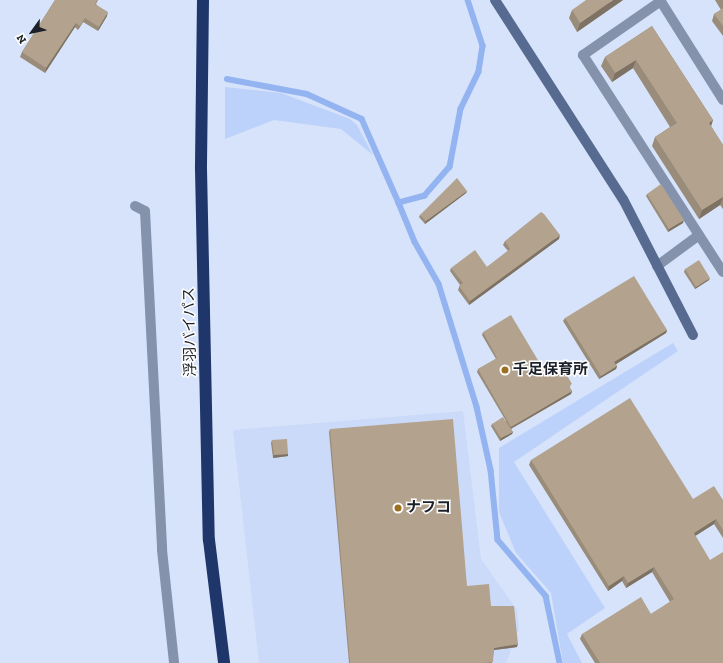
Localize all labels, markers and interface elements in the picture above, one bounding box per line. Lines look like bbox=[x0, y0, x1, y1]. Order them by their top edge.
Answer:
north arrow bbox=[12, 12, 52, 52]
text: N bbox=[14, 32, 29, 46]
street label: 浮羽バイパス bbox=[180, 287, 200, 377]
place label: 千足保育所 bbox=[513, 361, 588, 379]
marker: 千足保育所 bbox=[500, 365, 510, 375]
place label: ナフコ bbox=[406, 499, 451, 517]
marker: ナフコ bbox=[393, 503, 403, 513]

